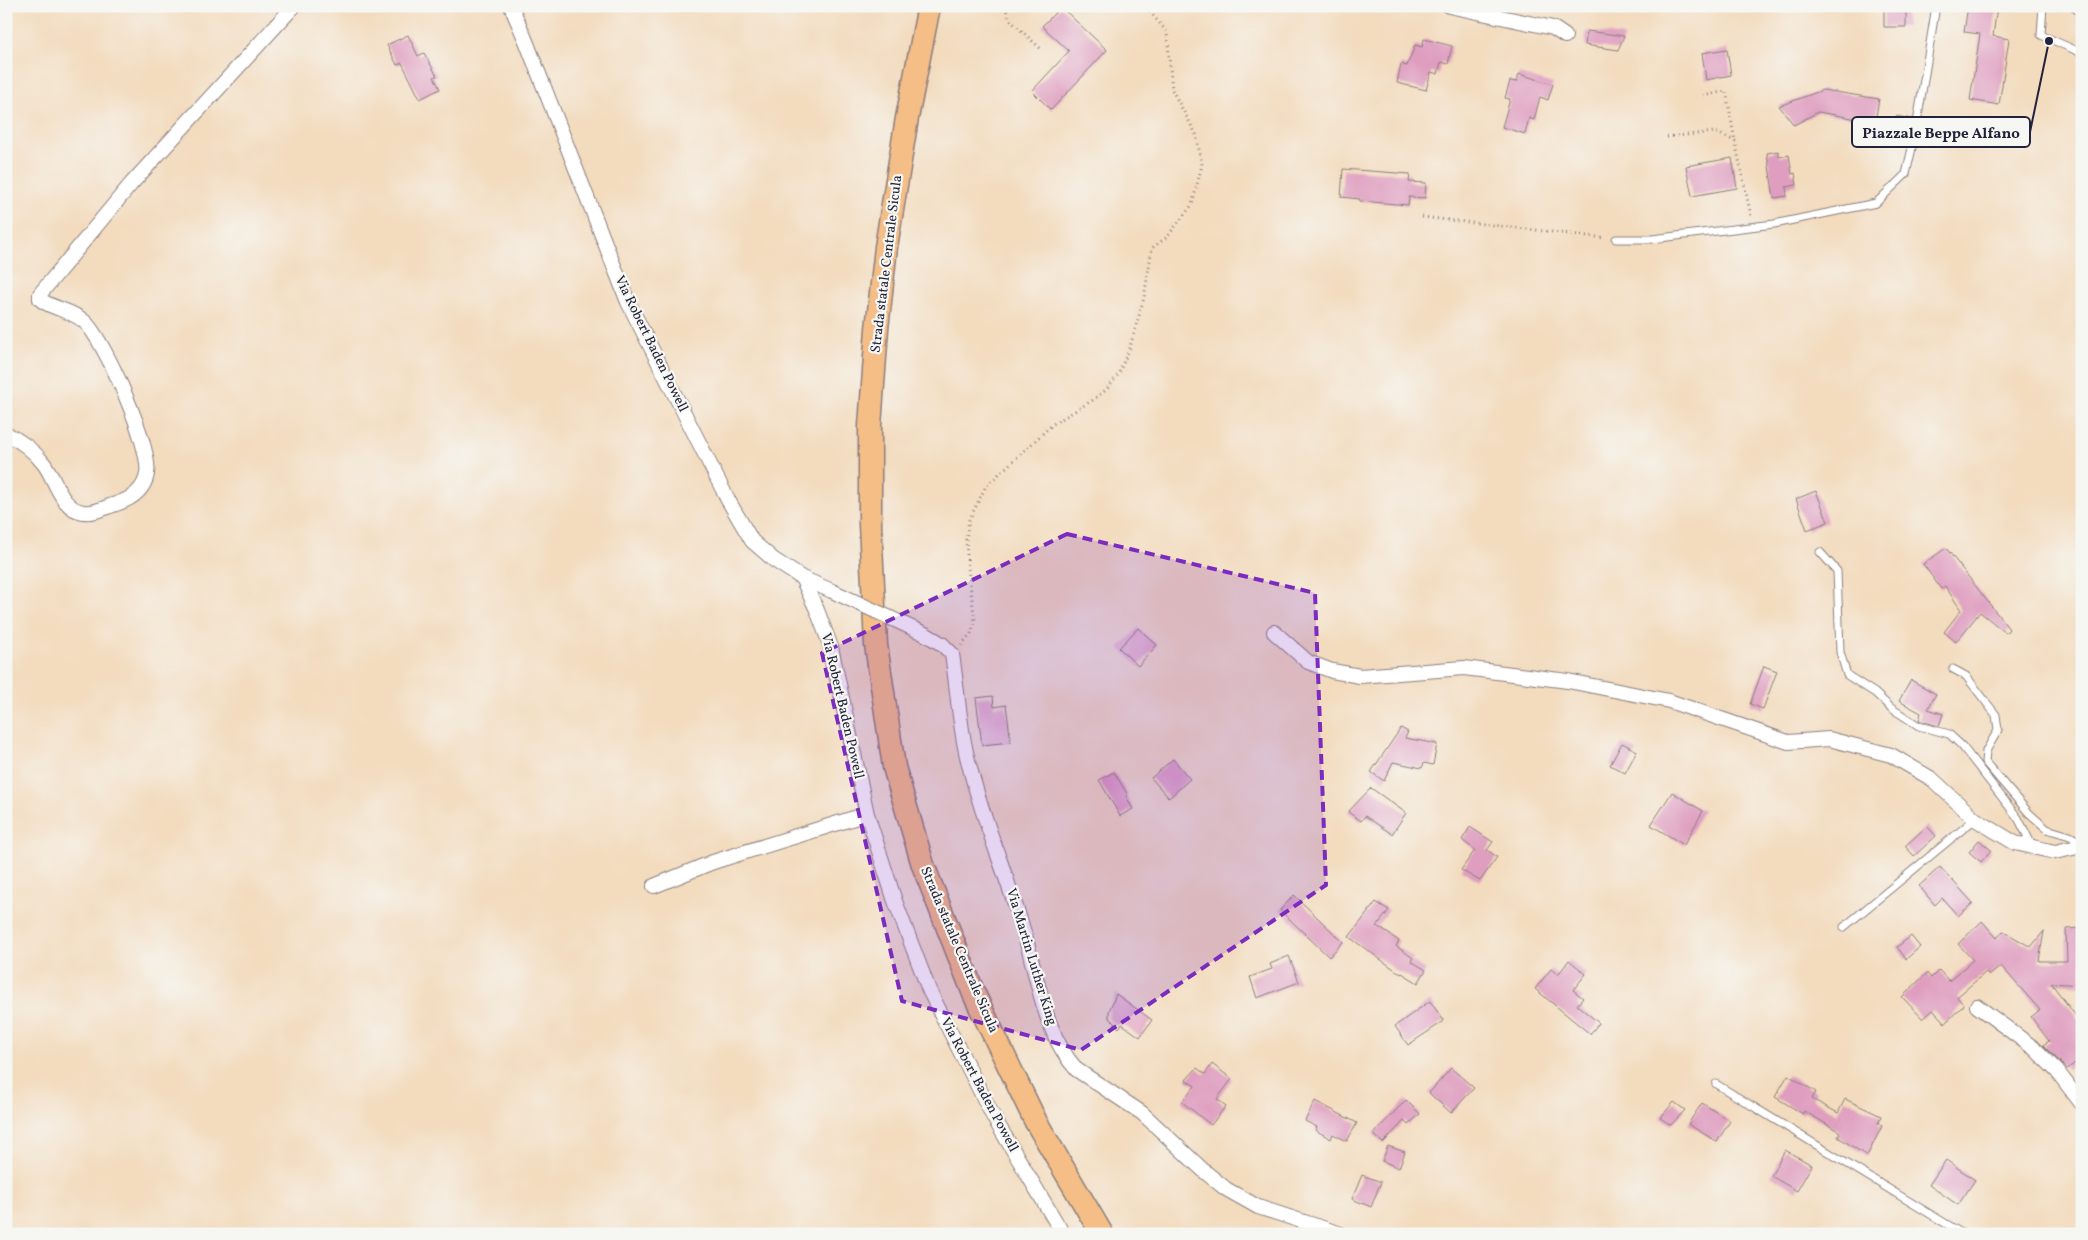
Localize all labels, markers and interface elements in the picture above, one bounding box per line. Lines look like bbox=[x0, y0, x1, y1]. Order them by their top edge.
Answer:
callout: Piazzale Beppe Alfano bbox=[1852, 117, 2030, 147]
text: Piazzale Beppe Alfano bbox=[1862, 124, 2020, 145]
street label: Strada statale Centrale Sicula bbox=[867, 174, 907, 354]
street label: Via Robert Baden Powell bbox=[610, 273, 692, 415]
street label: Via Robert Baden Powell bbox=[816, 631, 868, 781]
street label: Strada statale Centrale Sicula bbox=[915, 864, 1003, 1036]
street label: Via Martin Luther King bbox=[1001, 886, 1061, 1028]
street label: Via Robert Baden Powell bbox=[935, 1014, 1023, 1156]

